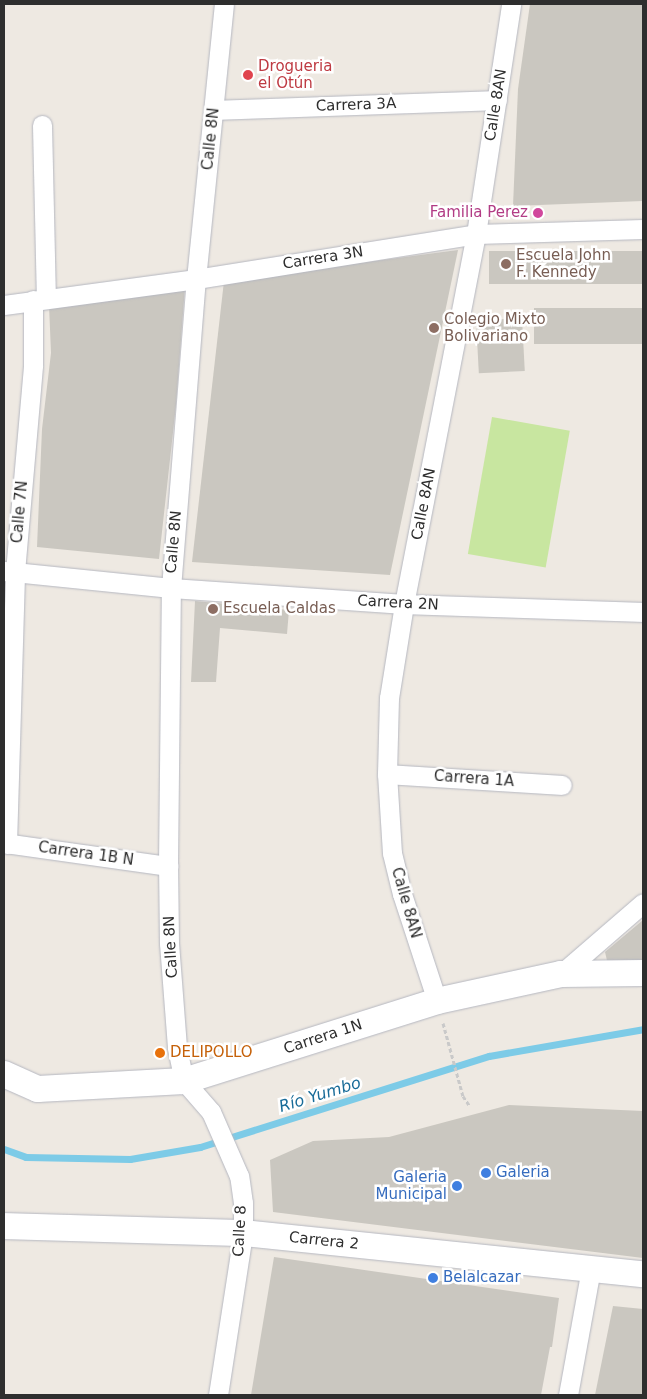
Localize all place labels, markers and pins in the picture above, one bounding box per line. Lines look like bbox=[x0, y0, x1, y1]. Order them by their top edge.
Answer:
place label: Drogueria el Otún bbox=[258, 57, 332, 92]
marker: Drogueria el Otún bbox=[242, 69, 254, 81]
place label: Familia Perez bbox=[430, 204, 528, 222]
marker: Familia Perez bbox=[532, 207, 544, 219]
place label: Escuela John F. Kennedy bbox=[516, 246, 611, 281]
marker: Escuela John F. Kennedy bbox=[500, 258, 512, 270]
place label: Colegio Mixto Bolivariano bbox=[444, 310, 546, 345]
marker: Colegio Mixto Bolivariano bbox=[428, 322, 440, 334]
place label: Escuela Caldas bbox=[223, 600, 336, 618]
marker: Escuela Caldas bbox=[207, 603, 219, 615]
place label: DELIPOLLO bbox=[170, 1044, 253, 1062]
marker: DELIPOLLO bbox=[154, 1047, 166, 1059]
place label: Galeria bbox=[496, 1164, 550, 1182]
marker: Galeria bbox=[480, 1167, 492, 1179]
place label: Galeria Municipal bbox=[376, 1168, 447, 1203]
marker: Galeria Municipal bbox=[451, 1180, 463, 1192]
place label: Belalcazar bbox=[443, 1269, 521, 1287]
marker: Belalcazar bbox=[427, 1272, 439, 1284]

